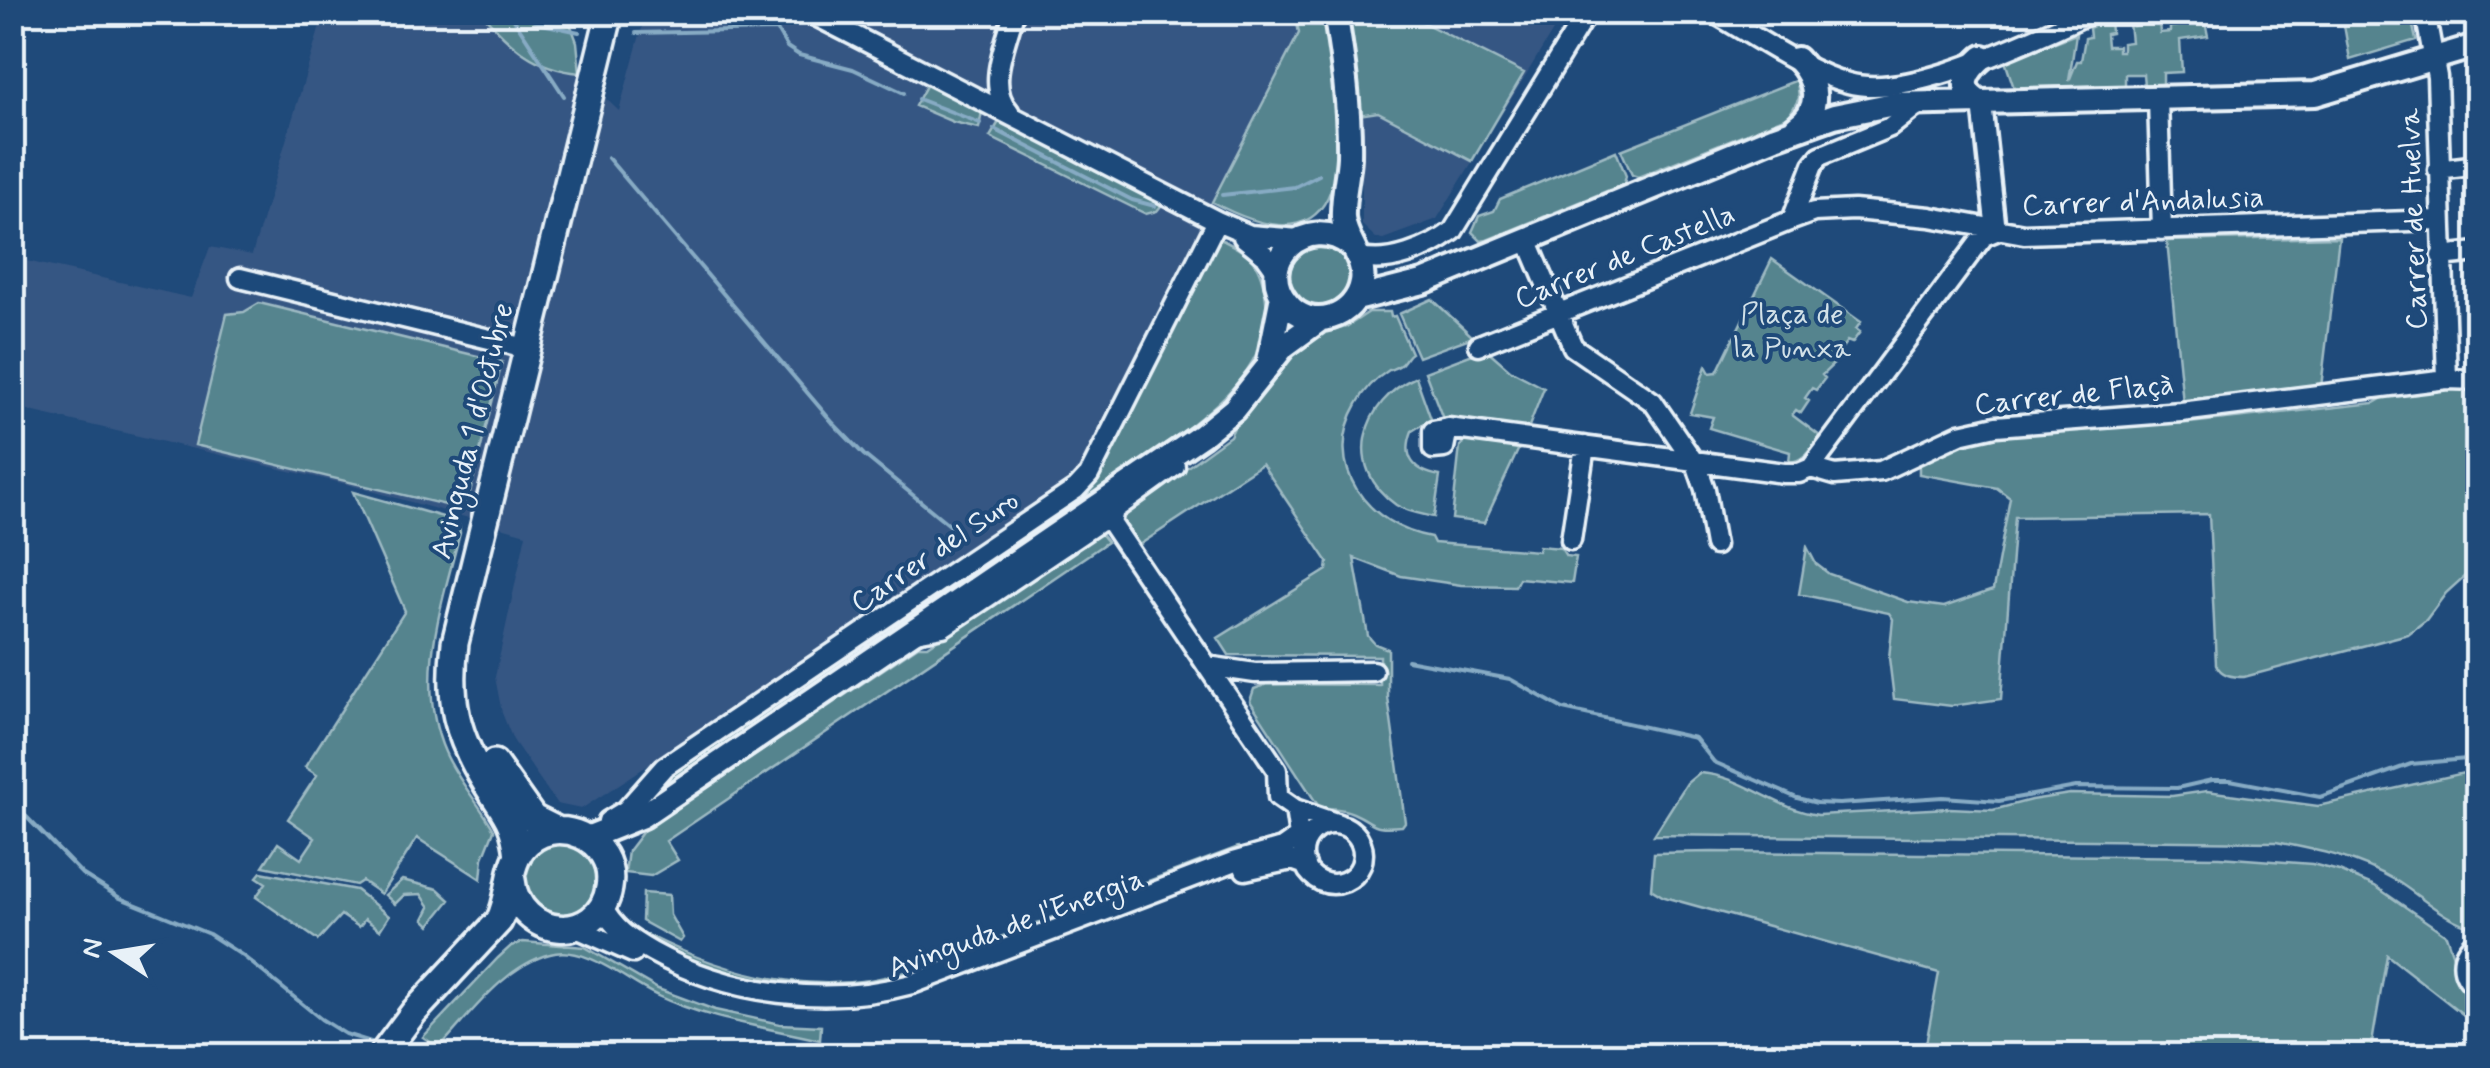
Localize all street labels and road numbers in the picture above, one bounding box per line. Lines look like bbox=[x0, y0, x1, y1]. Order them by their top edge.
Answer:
street label: Carrer de Huelva bbox=[2391, 107, 2437, 330]
street label: Carrer d'Andalusia bbox=[2021, 178, 2265, 226]
street label: Carrer de Castella bbox=[1509, 195, 1741, 319]
street label: Avinguda 1 d'Octubre bbox=[422, 299, 526, 564]
street label: Carrer de Flaçà bbox=[1972, 365, 2176, 425]
street label: Carrer del Suro bbox=[843, 481, 1027, 623]
street label: Avinguda de l'Energia bbox=[883, 860, 1150, 990]

